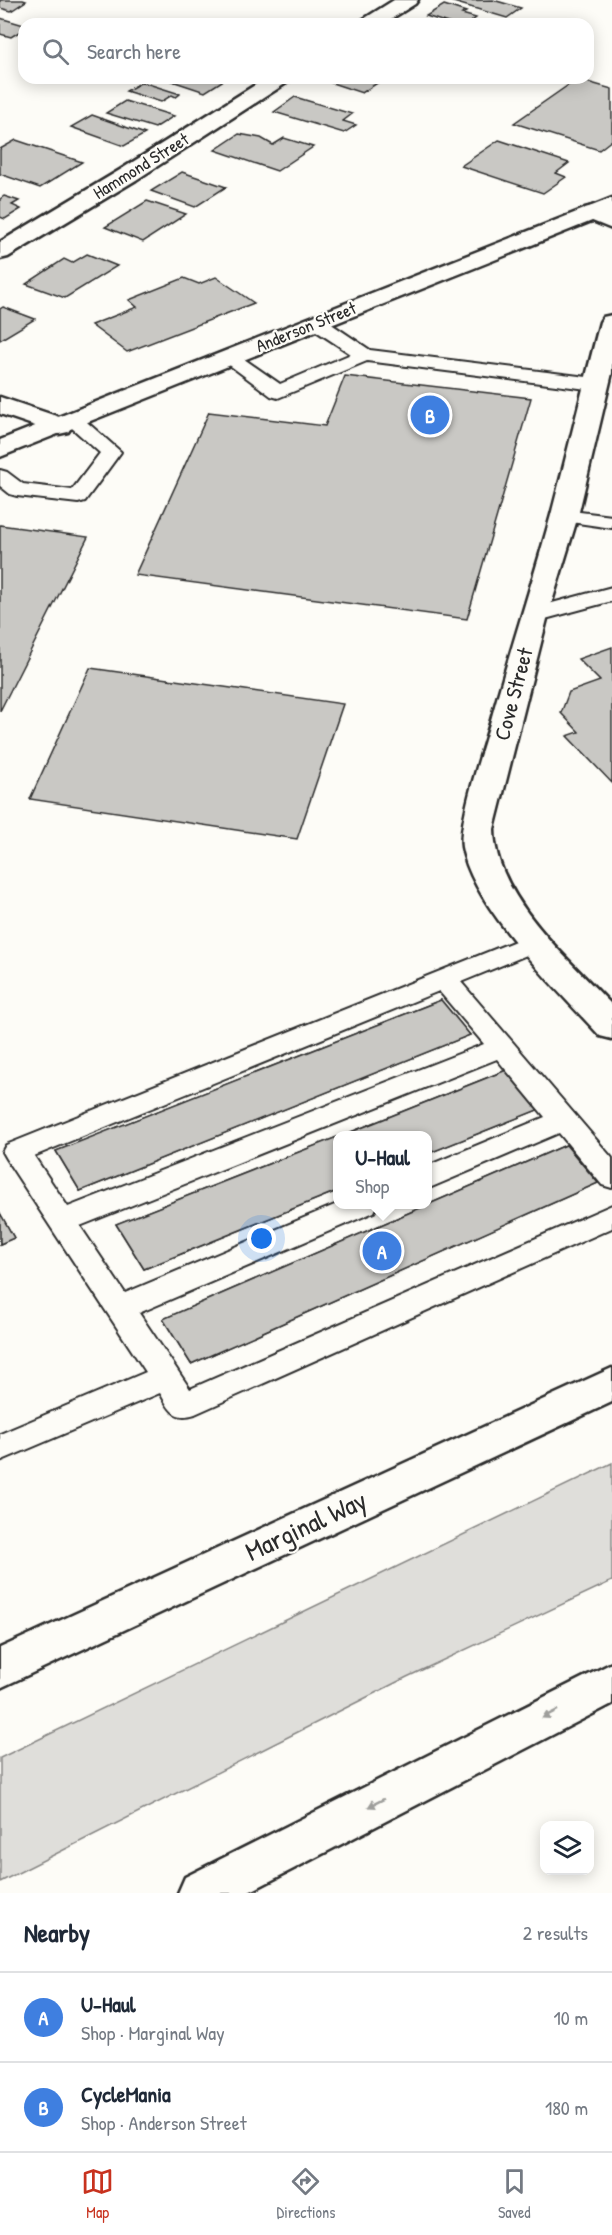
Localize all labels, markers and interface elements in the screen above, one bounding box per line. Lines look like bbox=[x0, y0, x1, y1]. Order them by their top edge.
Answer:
search box bbox=[18, 18, 594, 84]
icon: search bbox=[39, 35, 72, 68]
text: Search here bbox=[87, 36, 181, 66]
street label: Hammond Street bbox=[88, 126, 194, 205]
street label: Anderson Street bbox=[252, 295, 361, 358]
pin: B bbox=[410, 392, 450, 438]
street label: Cove Street bbox=[486, 644, 540, 744]
popup bbox=[333, 1131, 432, 1209]
text: U-Haul bbox=[355, 1142, 410, 1172]
text: Shop bbox=[355, 1172, 389, 1199]
your location bbox=[247, 1224, 276, 1253]
pin: A bbox=[362, 1228, 401, 1274]
street label: Marginal Way bbox=[239, 1481, 372, 1570]
one-way arrow bbox=[541, 1709, 558, 1719]
one-way arrow bbox=[368, 1798, 385, 1807]
map controls bbox=[540, 1821, 594, 1875]
button: layers bbox=[540, 1821, 594, 1875]
text: Nearby bbox=[24, 1915, 90, 1950]
text: 2 results bbox=[523, 1919, 588, 1946]
text: U-Haul bbox=[81, 1989, 136, 2019]
text: A bbox=[39, 2004, 48, 2031]
text: 10 m bbox=[554, 2004, 588, 2031]
text: Shop · Marginal Way bbox=[81, 2019, 225, 2046]
text: CycleMania bbox=[81, 2079, 171, 2109]
text: B bbox=[38, 2094, 49, 2121]
text: 180 m bbox=[545, 2094, 588, 2121]
text: Shop · Anderson Street bbox=[81, 2109, 247, 2136]
tab: Map bbox=[81, 2165, 114, 2223]
tab: Directions bbox=[277, 2165, 335, 2223]
tab: Saved bbox=[498, 2165, 531, 2223]

